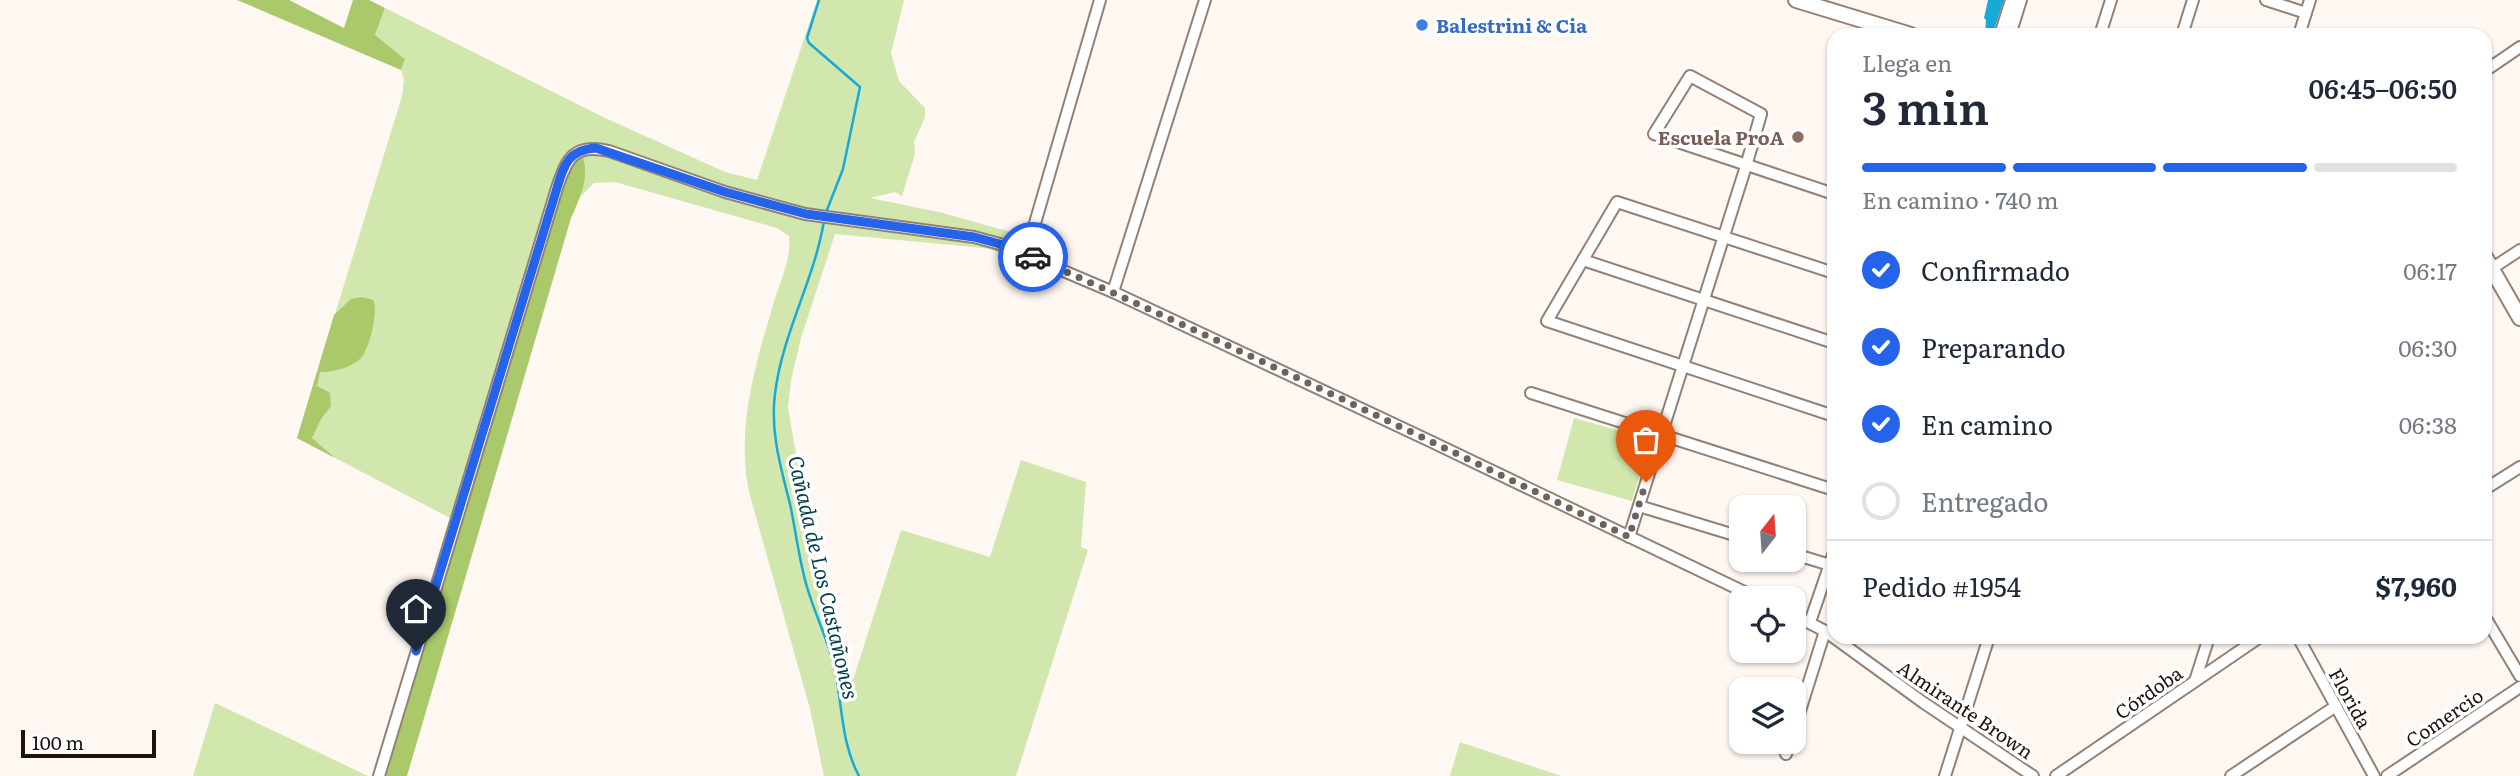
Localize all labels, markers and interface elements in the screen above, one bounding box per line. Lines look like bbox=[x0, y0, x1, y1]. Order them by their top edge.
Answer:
place label: Balestrini & Cia bbox=[1436, 11, 1587, 39]
marker: Balestrini & Cia bbox=[1414, 17, 1430, 33]
text: Llega en bbox=[1862, 45, 1952, 79]
text: 06:45–06:50 bbox=[2308, 68, 2457, 107]
text: 3 min bbox=[1862, 71, 1989, 139]
place label: Escuela ProA bbox=[1658, 123, 1785, 151]
marker: Escuela ProA bbox=[1790, 129, 1806, 145]
text: En camino · 740 m bbox=[1862, 182, 2058, 216]
courier bbox=[998, 222, 1068, 292]
icon: car bbox=[1014, 238, 1052, 276]
text: Confirmado bbox=[1921, 250, 2070, 289]
icon: check bbox=[1862, 251, 1900, 289]
text: 06:17 bbox=[2403, 253, 2457, 287]
text: Preparando bbox=[1921, 327, 2066, 366]
icon: check bbox=[1862, 328, 1900, 366]
text: 06:30 bbox=[2398, 330, 2457, 364]
text: En camino bbox=[1921, 404, 2053, 443]
icon: check bbox=[1862, 405, 1900, 443]
text: 06:38 bbox=[2399, 407, 2457, 441]
pin bbox=[1616, 410, 1676, 482]
icon: bag bbox=[1627, 421, 1665, 459]
water label: Cañada de Los Castañones bbox=[782, 452, 868, 702]
text: Entregado bbox=[1921, 481, 2048, 520]
north arrow bbox=[1729, 495, 1806, 572]
map controls bbox=[1729, 495, 1806, 754]
text: Pedido #1954 bbox=[1862, 566, 2021, 605]
text: $7,960 bbox=[2375, 566, 2457, 605]
pin bbox=[386, 579, 446, 651]
button: locate bbox=[1729, 586, 1806, 663]
icon: home bbox=[397, 590, 435, 628]
street label: Almirante Brown bbox=[1892, 653, 2040, 765]
street label: Córdoba bbox=[2109, 658, 2188, 725]
street label: Florida bbox=[2323, 663, 2380, 734]
button: layers bbox=[1729, 677, 1806, 754]
street label: Comercio bbox=[2400, 681, 2488, 753]
scale bar bbox=[21, 727, 156, 759]
text: 100 m bbox=[32, 728, 84, 756]

